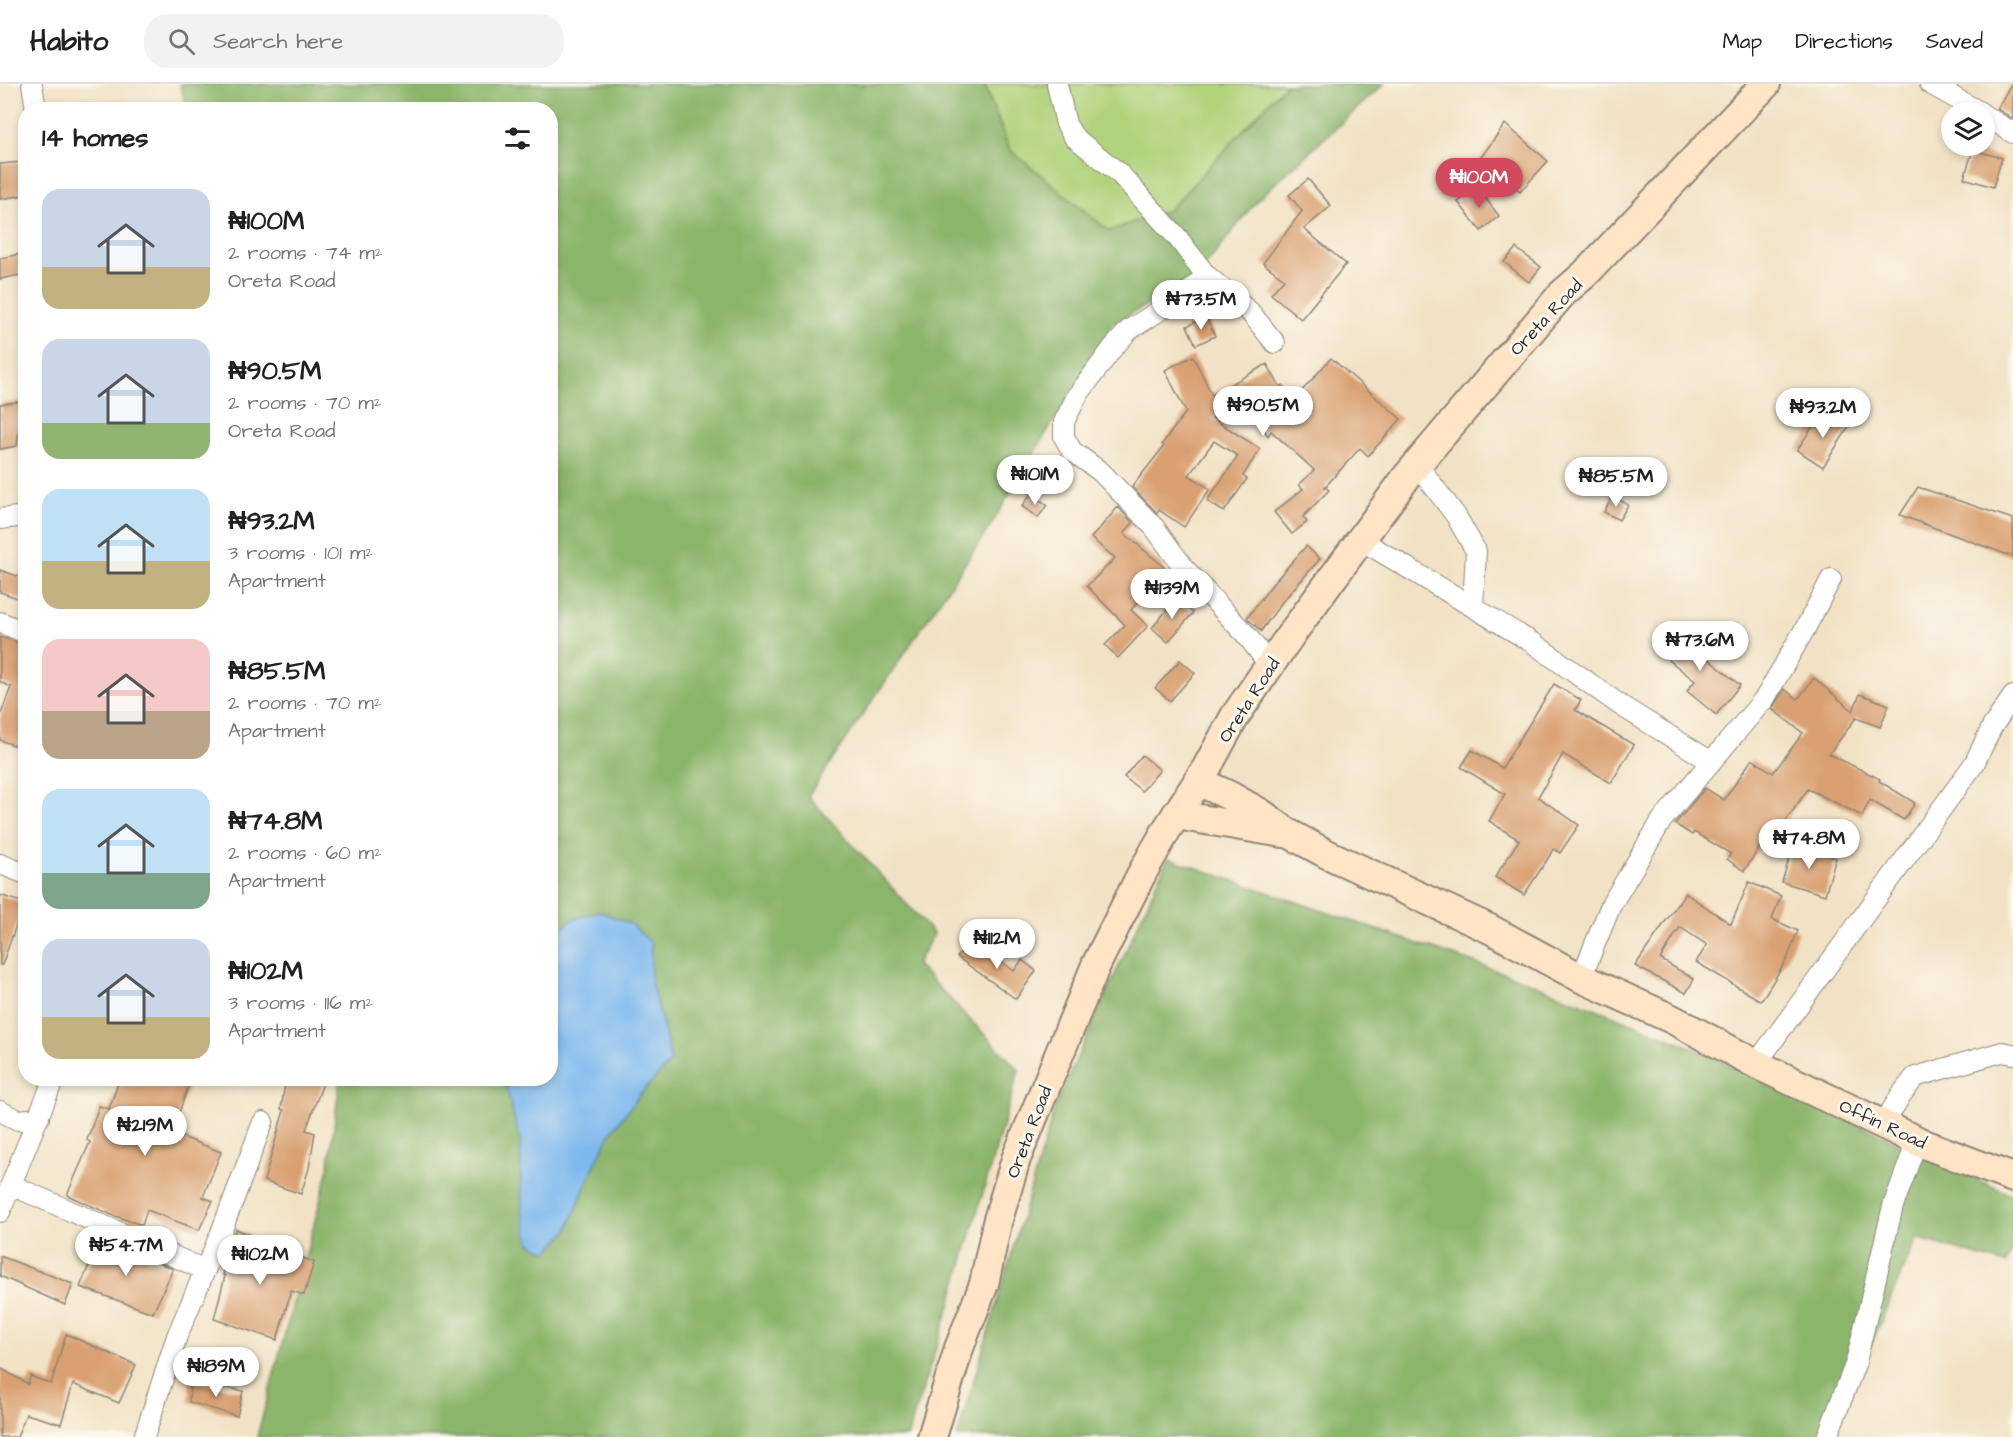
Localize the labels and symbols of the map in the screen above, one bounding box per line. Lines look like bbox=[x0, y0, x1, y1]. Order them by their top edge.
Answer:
pin: ₦100M bbox=[1437, 158, 1521, 209]
street label: Oreta Road bbox=[1504, 273, 1588, 361]
pin: ₦73.5M bbox=[1152, 280, 1250, 331]
pin: ₦90.5M bbox=[1214, 386, 1312, 437]
pin: ₦93.2M bbox=[1774, 388, 1872, 439]
pin: ₦101M bbox=[993, 455, 1077, 506]
pin: ₦85.5M bbox=[1567, 457, 1665, 508]
pin: ₦139M bbox=[1130, 569, 1214, 620]
pin: ₦73.6M bbox=[1651, 621, 1749, 672]
street label: Oreta Road bbox=[1213, 653, 1286, 748]
pin: ₦74.8M bbox=[1760, 819, 1858, 870]
pin: ₦112M bbox=[955, 919, 1039, 970]
street label: Oreta Road bbox=[1000, 1083, 1058, 1182]
street label: Offin Road bbox=[1835, 1093, 1931, 1156]
pin: ₦219M bbox=[103, 1106, 187, 1157]
pin: ₦54.7M bbox=[77, 1226, 175, 1277]
pin: ₦102M bbox=[218, 1235, 302, 1286]
pin: ₦189M bbox=[174, 1347, 258, 1398]

